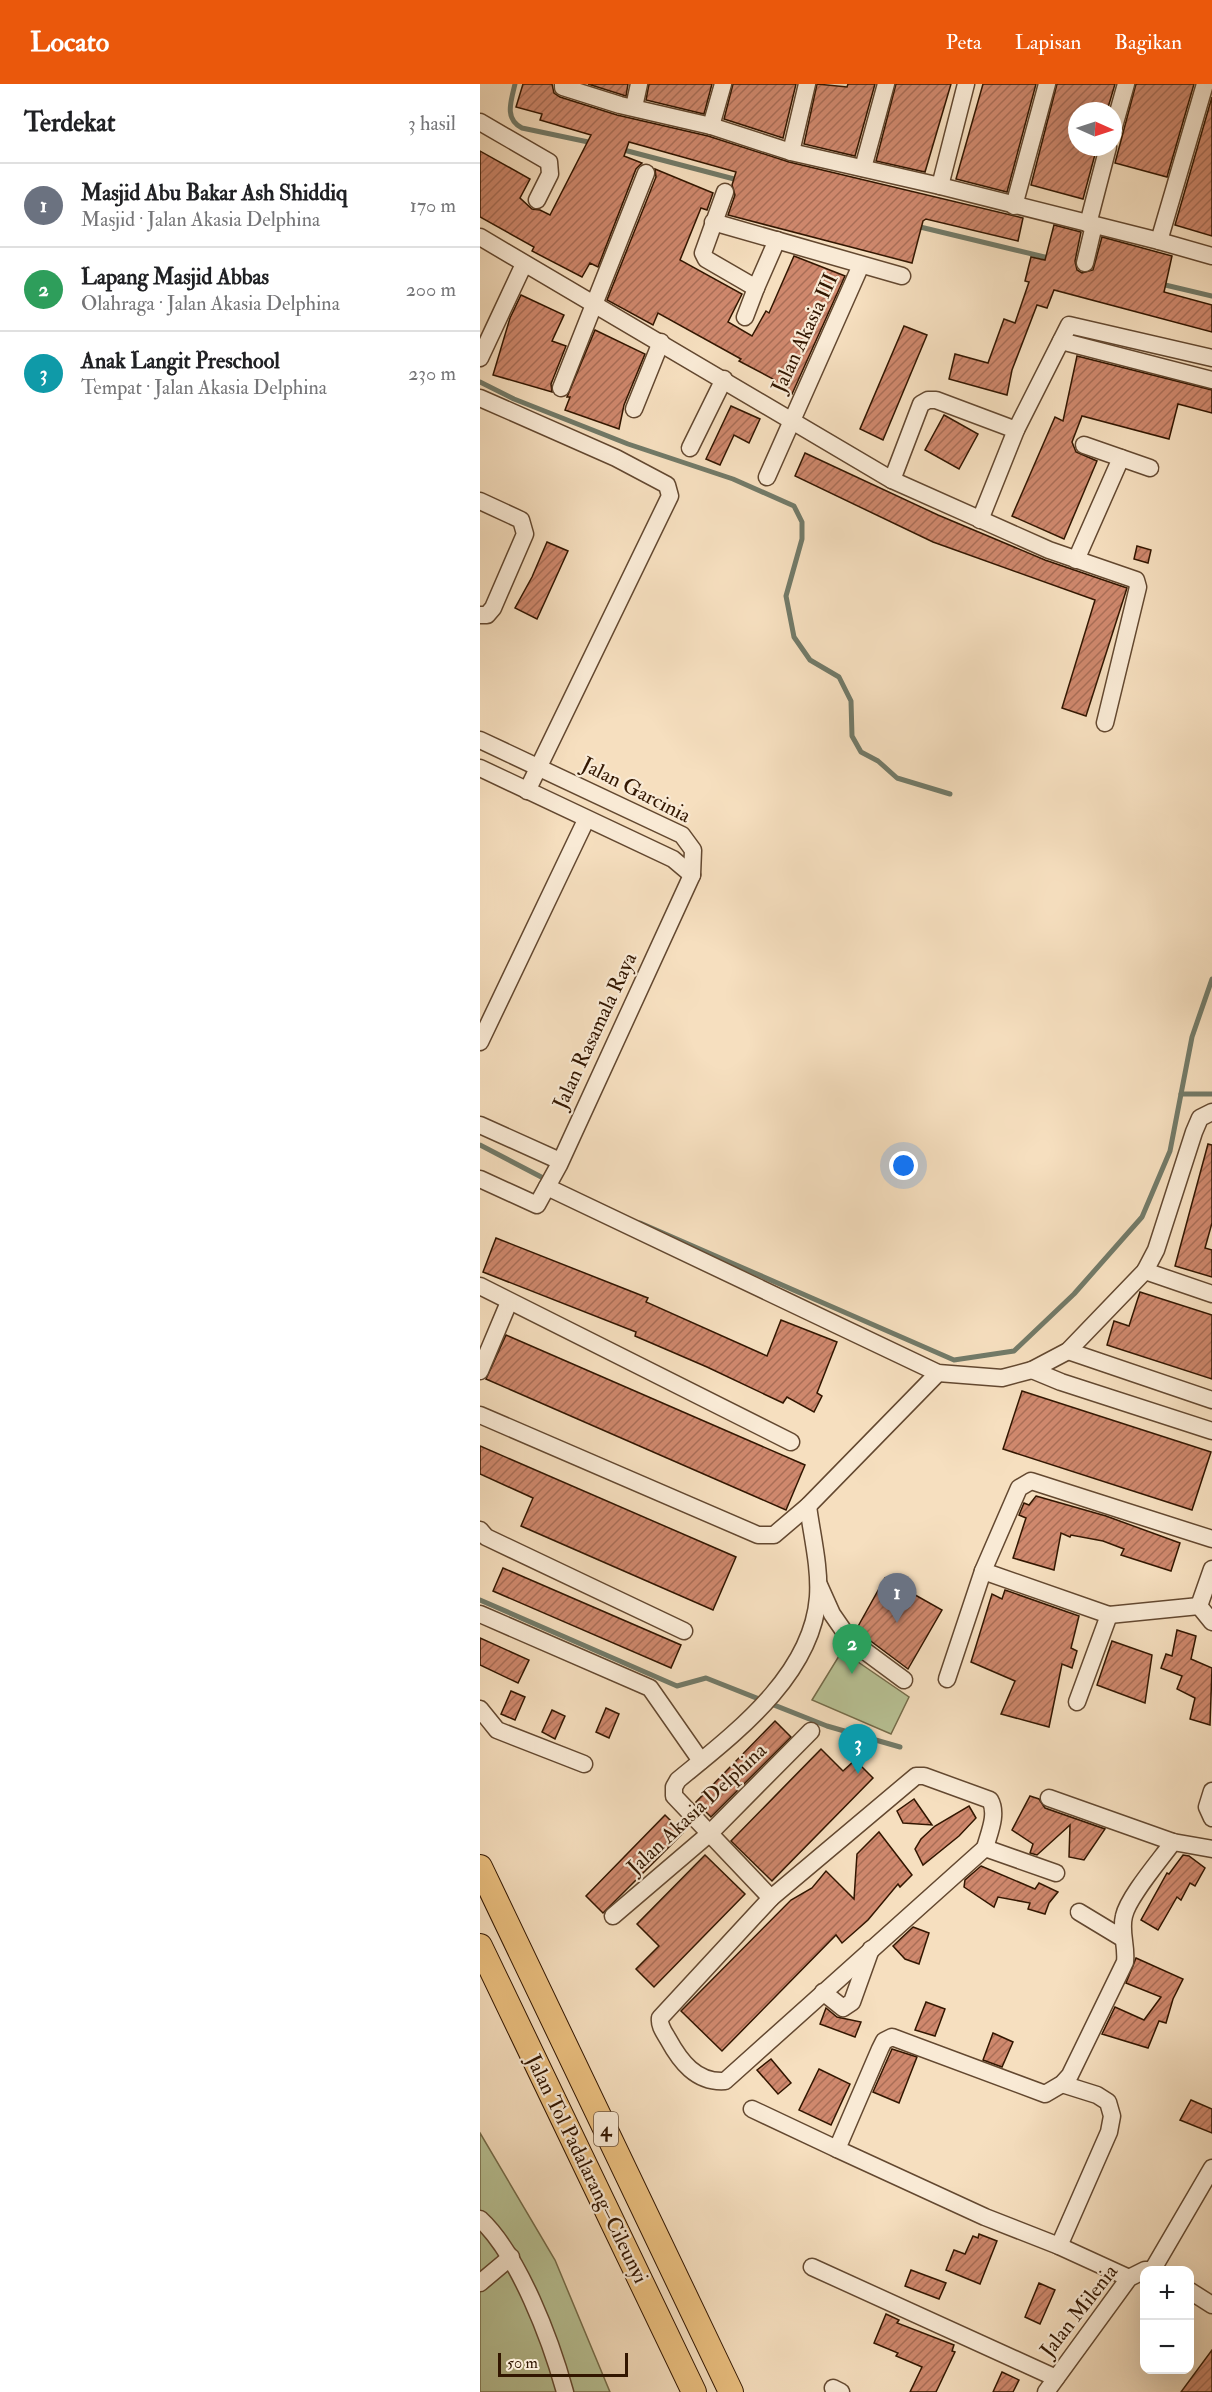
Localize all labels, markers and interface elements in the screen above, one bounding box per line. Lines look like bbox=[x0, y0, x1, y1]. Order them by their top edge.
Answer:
text: Locato bbox=[30, 25, 109, 60]
text: Peta bbox=[946, 29, 982, 56]
text: Lapisan bbox=[1015, 29, 1081, 56]
text: Bagikan bbox=[1114, 29, 1182, 56]
north arrow bbox=[1068, 102, 1122, 156]
text: Terdekat bbox=[24, 107, 115, 139]
text: 3 hasil bbox=[408, 111, 456, 136]
text: Masjid Abu Bakar Ash Shiddiq bbox=[81, 179, 347, 207]
text: 1 bbox=[40, 193, 47, 218]
text: 170 m bbox=[410, 193, 456, 218]
text: Masjid · Jalan Akasia Delphina bbox=[81, 207, 320, 232]
text: Lapang Masjid Abbas bbox=[81, 263, 269, 291]
street label: Jalan Akasia III bbox=[765, 269, 845, 398]
text: 2 bbox=[38, 277, 49, 302]
text: 200 m bbox=[406, 277, 456, 302]
text: Olahraga · Jalan Akasia Delphina bbox=[81, 291, 340, 316]
text: Anak Langit Preschool bbox=[81, 347, 280, 375]
text: 3 bbox=[40, 361, 47, 386]
text: 230 m bbox=[408, 361, 456, 386]
text: Tempat · Jalan Akasia Delphina bbox=[81, 375, 327, 400]
street label: Jalan Garcinia bbox=[576, 750, 695, 829]
street label: Jalan Rasamala Raya bbox=[546, 948, 643, 1115]
your location bbox=[889, 1151, 918, 1180]
pin: 1 bbox=[878, 1574, 916, 1623]
pin: 2 bbox=[832, 1624, 872, 1674]
pin: 3 bbox=[838, 1724, 878, 1774]
street label: Jalan Akasia Delphina bbox=[621, 1737, 773, 1881]
street label: Jalan Tol Padalarang–Cileunyi bbox=[519, 2049, 654, 2288]
road number: 4 bbox=[594, 2112, 618, 2146]
street label: Jalan Milenia bbox=[1034, 2259, 1124, 2364]
map controls bbox=[1140, 2266, 1194, 2374]
button: + bbox=[1140, 2266, 1194, 2320]
button: − bbox=[1140, 2320, 1194, 2374]
scale bar bbox=[498, 2350, 628, 2378]
text: 50 m bbox=[507, 2353, 538, 2373]

